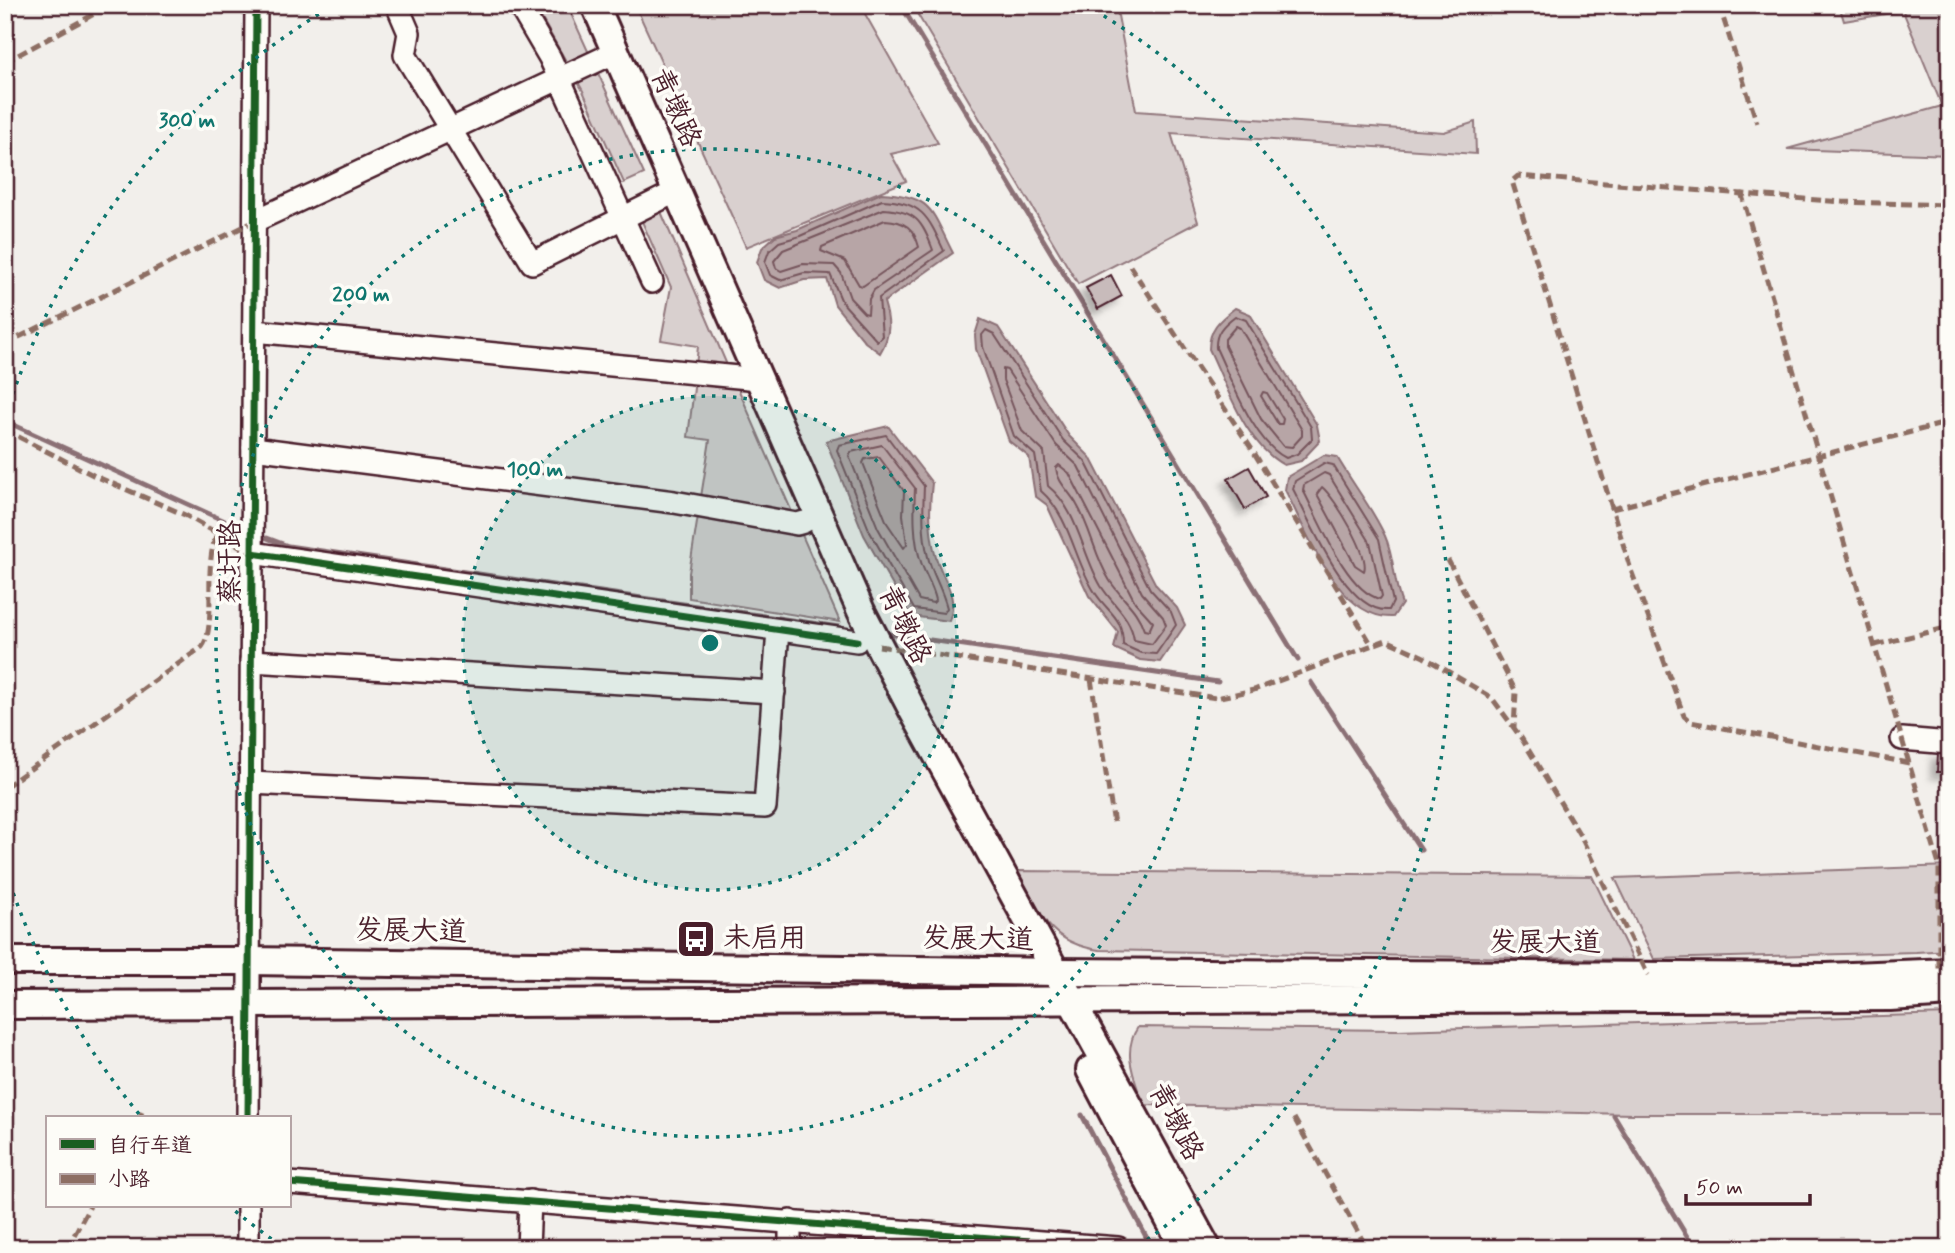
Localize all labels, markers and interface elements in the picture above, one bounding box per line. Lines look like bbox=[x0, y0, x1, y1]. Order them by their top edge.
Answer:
street label: 青墩路 bbox=[641, 62, 709, 154]
text: 300 m bbox=[159, 107, 216, 135]
text: 200 m bbox=[332, 281, 390, 309]
text: 100 m bbox=[507, 456, 563, 484]
street label: 蔡圩路 bbox=[213, 520, 250, 604]
street label: 青墩路 bbox=[869, 579, 939, 671]
centre of rings bbox=[698, 631, 722, 655]
street label: 发展大道 bbox=[355, 913, 467, 951]
bus stop icon: 未启用 bbox=[675, 918, 717, 960]
place label: 未启用 bbox=[723, 921, 807, 958]
street label: 发展大道 bbox=[922, 921, 1034, 959]
street label: 发展大道 bbox=[1489, 925, 1601, 962]
street label: 青墩路 bbox=[1139, 1076, 1211, 1168]
legend bbox=[46, 1116, 290, 1208]
text: 自行车道 bbox=[108, 1132, 192, 1160]
scale bar bbox=[1686, 1162, 1810, 1206]
text: 小路 bbox=[108, 1166, 150, 1194]
text: 50 m bbox=[1696, 1174, 1743, 1202]

